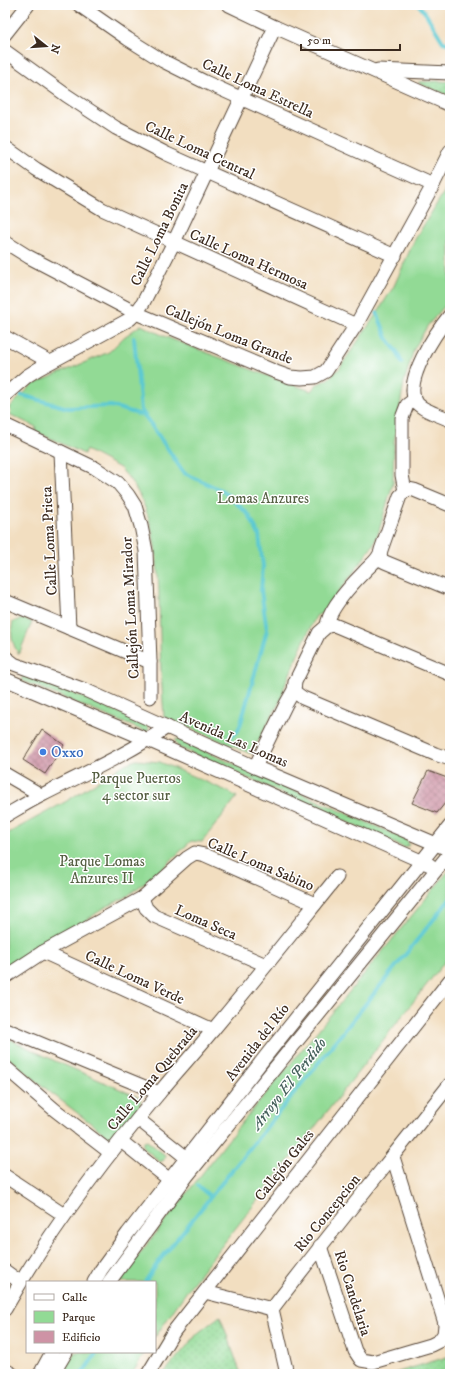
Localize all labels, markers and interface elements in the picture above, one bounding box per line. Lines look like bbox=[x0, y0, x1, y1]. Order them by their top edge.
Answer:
north arrow bbox=[26, 26, 66, 66]
scale bar bbox=[301, 26, 400, 52]
text: 50 m bbox=[307, 33, 331, 48]
text: N bbox=[47, 42, 63, 55]
street label: Calle Loma Estrella bbox=[199, 54, 317, 123]
street label: Calle Loma Central bbox=[142, 117, 258, 184]
street label: Calle Loma Bonita bbox=[126, 179, 193, 289]
street label: Calle Loma Hermosa bbox=[187, 225, 312, 294]
street label: Callejón Loma Grande bbox=[162, 300, 296, 369]
street label: Calle Loma Prieta bbox=[37, 485, 62, 596]
park label: Lomas Anzures bbox=[217, 489, 309, 508]
street label: Callejón Loma Mirador bbox=[117, 536, 144, 680]
street label: Avenida Las Lomas bbox=[176, 707, 291, 772]
place label: Oxxo bbox=[51, 743, 84, 762]
marker: Oxxo bbox=[38, 747, 48, 757]
park label: Parque Puertos 4 sector sur bbox=[91, 769, 181, 805]
street label: Calle Loma Sabino bbox=[205, 833, 317, 895]
park label: Parque Lomas Anzures II bbox=[59, 852, 145, 888]
street label: Loma Seca bbox=[172, 900, 240, 945]
street label: Calle Loma Verde bbox=[82, 946, 188, 1009]
street label: Avenida del Río bbox=[221, 1000, 294, 1085]
street label: Calle Loma Quebrada bbox=[103, 1022, 202, 1135]
water label: Arroyo El Perdido bbox=[245, 1034, 331, 1135]
street label: Callejón Gales bbox=[250, 1126, 318, 1205]
street label: Rio Concepcion bbox=[290, 1170, 365, 1256]
street label: Rio Candelaria bbox=[330, 1248, 375, 1339]
legend bbox=[26, 1281, 156, 1353]
text: Calle bbox=[62, 1290, 87, 1305]
text: Parque bbox=[62, 1310, 95, 1325]
text: Edificio bbox=[62, 1330, 101, 1345]

